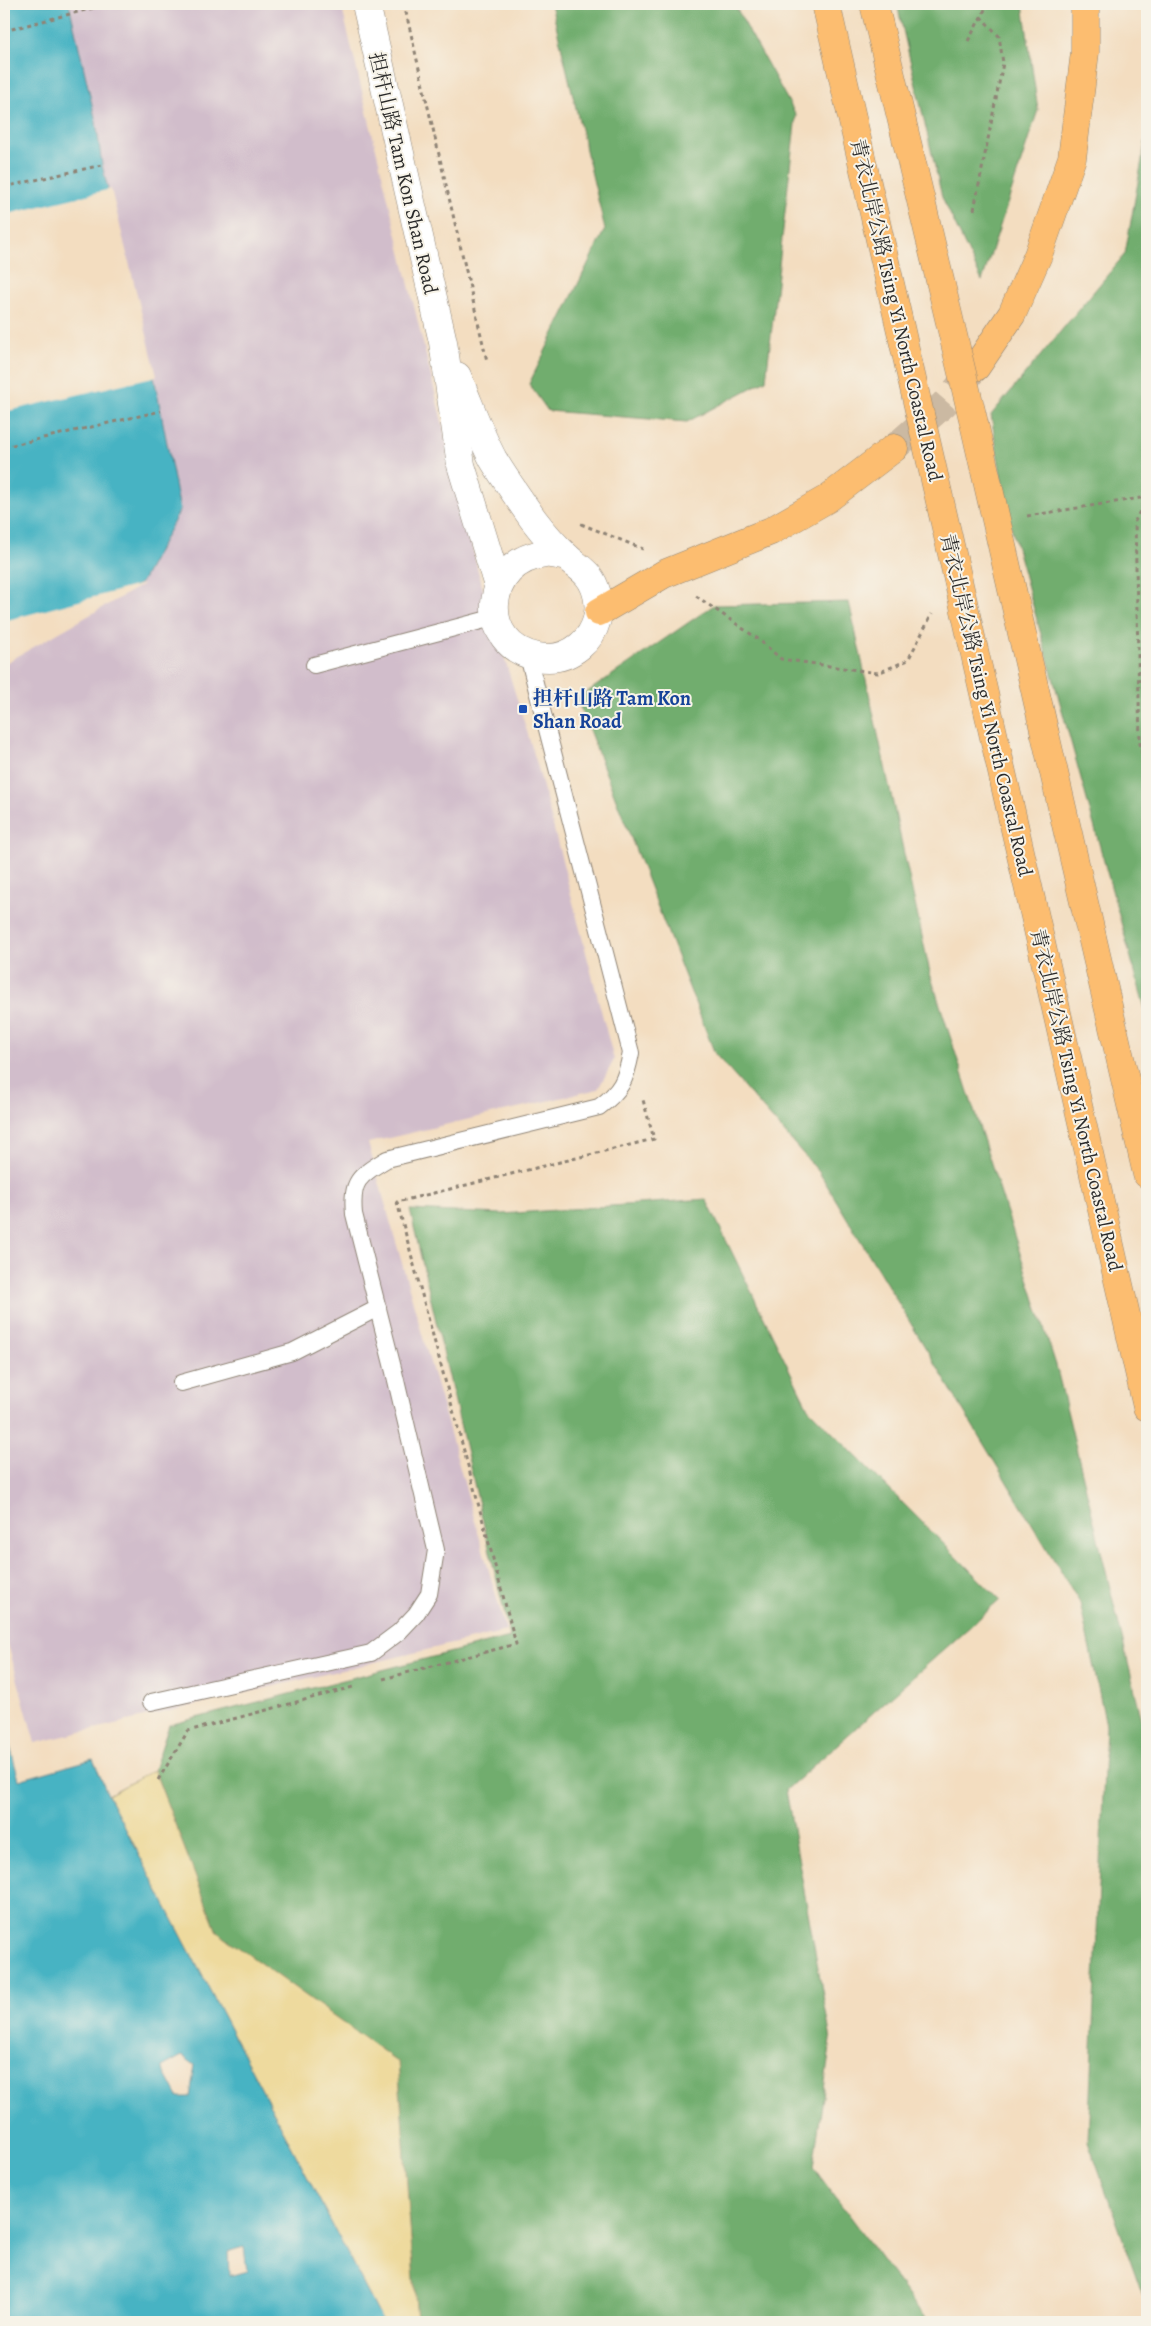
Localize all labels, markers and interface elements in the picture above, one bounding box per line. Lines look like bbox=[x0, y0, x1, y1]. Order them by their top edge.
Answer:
street label: 担杆山路 Tam Kon Shan Road bbox=[363, 49, 445, 297]
street label: 青衣北岸公路 Tsing Yi North Coastal Road bbox=[844, 136, 949, 484]
street label: 青衣北岸公路 Tsing Yi North Coastal Road bbox=[934, 531, 1039, 879]
place label: 担杆山路 Tam Kon Shan Road bbox=[533, 685, 691, 735]
marker: 担杆山路 Tam Kon Shan Road bbox=[517, 703, 529, 715]
street label: 青衣北岸公路 Tsing Yi North Coastal Road bbox=[1024, 926, 1129, 1274]

